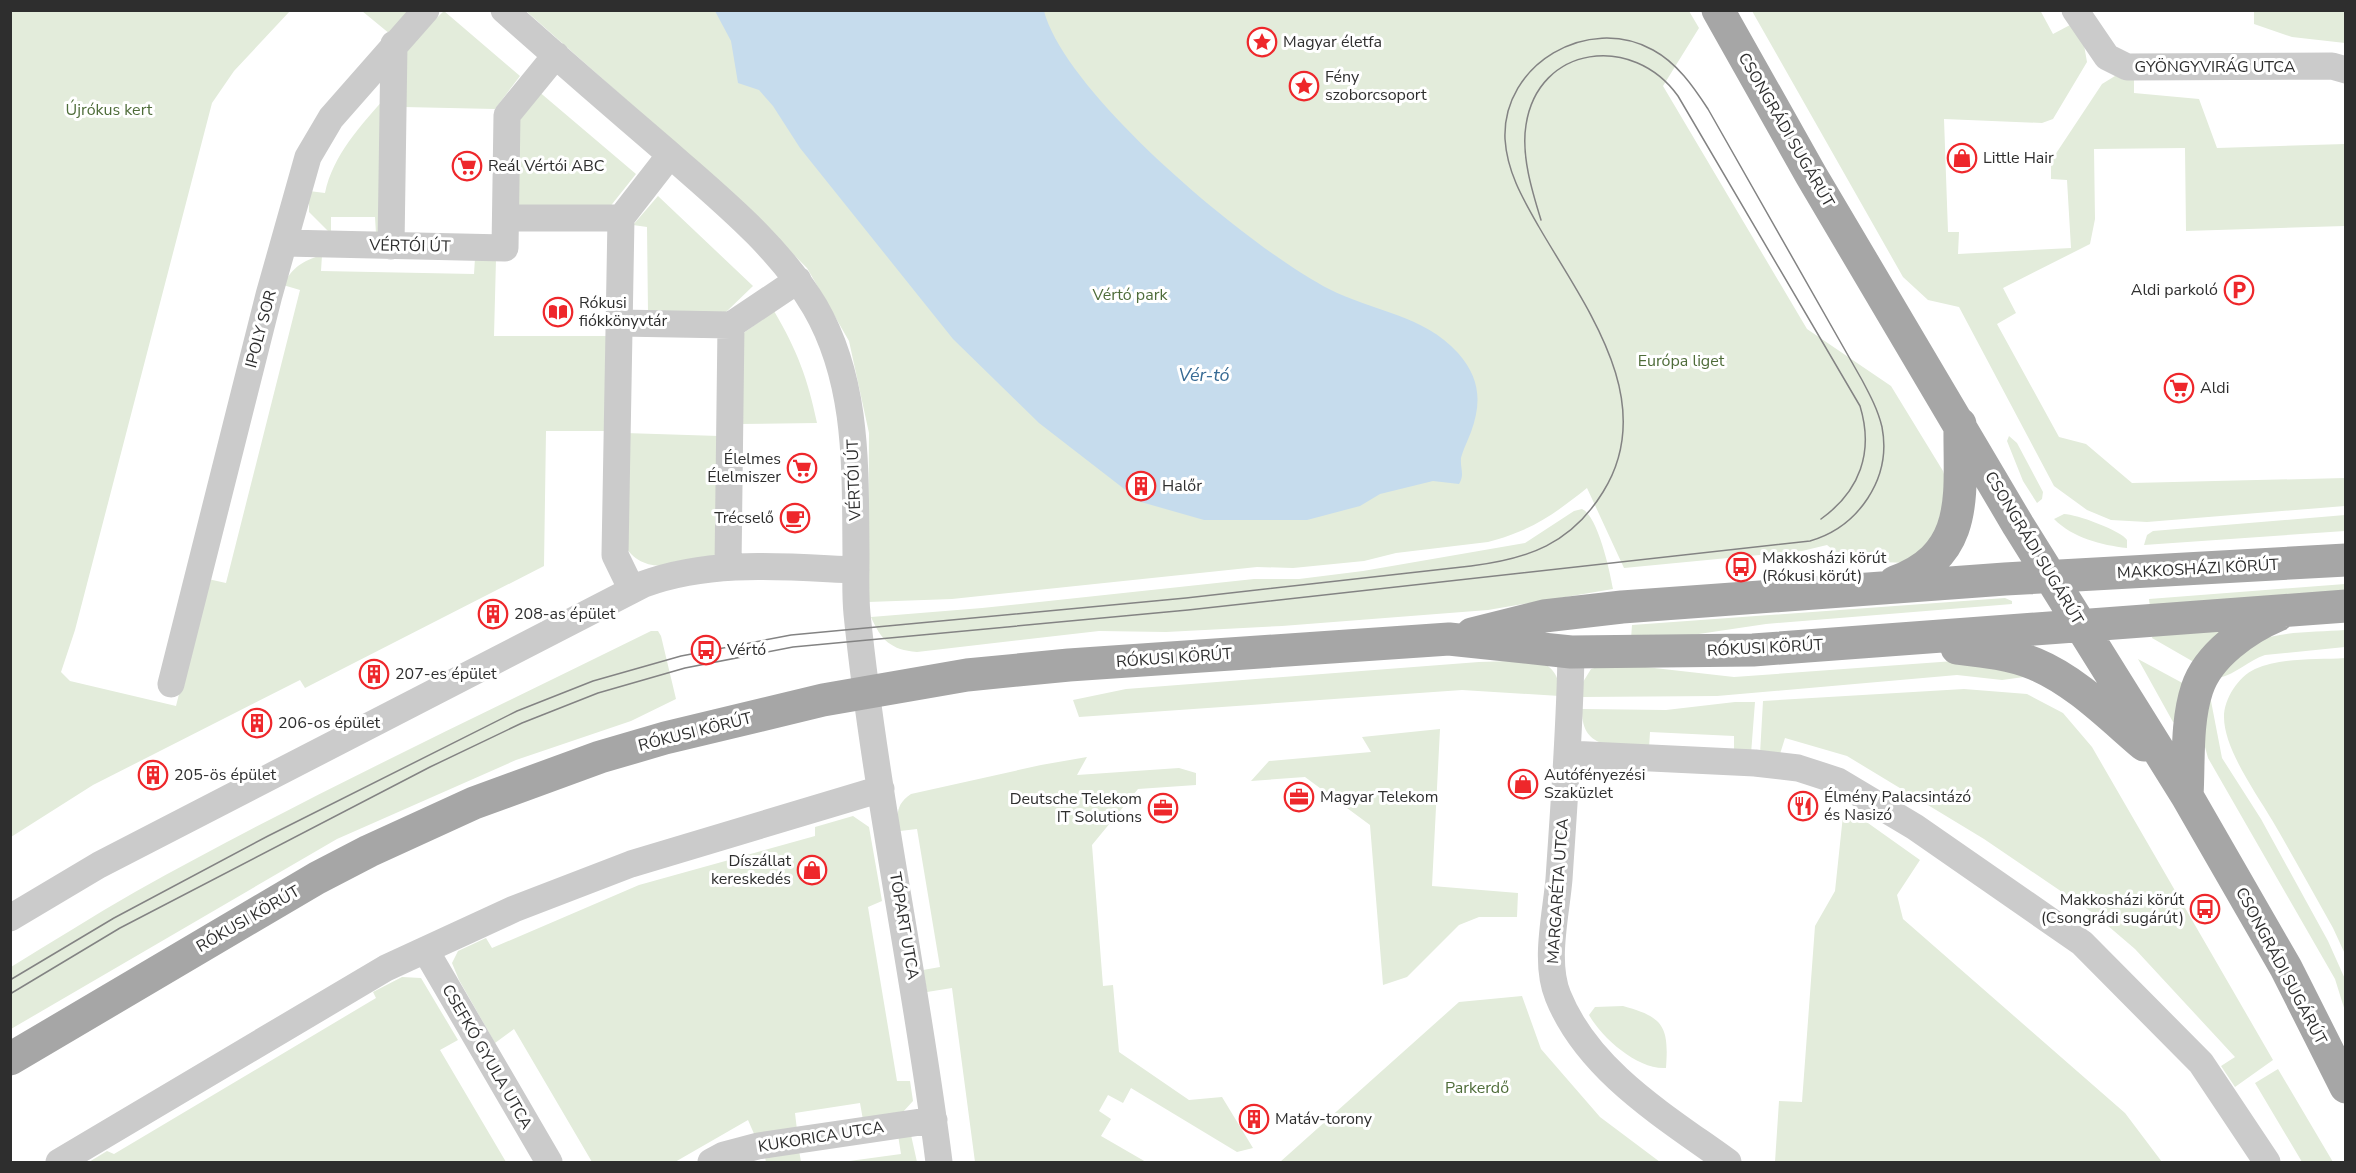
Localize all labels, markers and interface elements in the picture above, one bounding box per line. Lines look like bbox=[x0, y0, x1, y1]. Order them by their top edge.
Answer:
place icon: Magyar életfa bbox=[1246, 26, 1278, 58]
place label: Magyar életfa bbox=[1283, 31, 1382, 53]
street label: CSONGRÁDI SUGÁRÚT bbox=[1733, 49, 1839, 212]
street label: GYÖNGYVIRÁG UTCA bbox=[2135, 56, 2296, 78]
place label: Fény szoborcsoport bbox=[1325, 66, 1427, 106]
place icon: Fény szoborcsoport bbox=[1288, 70, 1320, 102]
park label: Újrókus kert bbox=[66, 99, 153, 121]
shop icon: Little Hair bbox=[1946, 142, 1978, 174]
place label: Little Hair bbox=[1983, 147, 2054, 169]
supermarket icon: Reál Vértói ABC bbox=[451, 150, 483, 182]
place label: Reál Vértói ABC bbox=[488, 155, 605, 177]
street label: VÉRTÓI ÚT bbox=[368, 234, 451, 258]
parking icon: Aldi parkoló bbox=[2223, 274, 2255, 306]
place label: Aldi parkoló bbox=[2131, 279, 2218, 301]
park label: Vértó park bbox=[1092, 284, 1168, 306]
street label: IPOLY SOR bbox=[240, 287, 282, 370]
place label: Rókusi fiókkönyvtár bbox=[579, 292, 668, 332]
library icon: Rókusi fiókkönyvtár bbox=[542, 296, 574, 328]
park label: Európa liget bbox=[1638, 350, 1725, 372]
water label: Vér-tó bbox=[1179, 363, 1229, 387]
supermarket icon: Aldi bbox=[2163, 372, 2195, 404]
place label: Aldi bbox=[2200, 377, 2229, 399]
street label: VÉRTÓI ÚT bbox=[842, 439, 866, 522]
place label: Élelmes Élelmiszer bbox=[707, 448, 781, 488]
supermarket icon: Élelmes Élelmiszer bbox=[786, 452, 818, 484]
street label: CSONGRÁDI SUGÁRÚT bbox=[1979, 467, 2089, 629]
building icon: Halőr bbox=[1125, 470, 1157, 502]
place label: Halőr bbox=[1162, 475, 1202, 497]
cafe icon: Trécselő bbox=[779, 502, 811, 534]
place label: Trécselő bbox=[714, 507, 774, 529]
place label: Makkosházi körút (Rókusi körút) bbox=[1762, 547, 1887, 587]
bus stop icon: Makkosházi körút (Rókusi körút) bbox=[1725, 551, 1757, 583]
street label: MAKKOSHÁZI KÖRÚT bbox=[2116, 554, 2280, 584]
building icon: 208-as épület bbox=[477, 598, 509, 630]
place label: 208-as épület bbox=[514, 603, 616, 625]
bus stop icon: Vértó bbox=[690, 634, 722, 666]
street label: RÓKUSI KÖRÚT bbox=[1706, 634, 1824, 662]
place label: Vértó bbox=[726, 639, 766, 661]
street label: RÓKUSI KÖRÚT bbox=[1115, 643, 1233, 673]
building icon: 207-es épület bbox=[358, 658, 390, 690]
place label: 207-es épület bbox=[395, 663, 497, 685]
building icon: 206-os épület bbox=[241, 707, 273, 739]
street label: RÓKUSI KÖRÚT bbox=[636, 707, 754, 757]
place label: 206-os épület bbox=[278, 712, 381, 734]
building icon: 205-ös épület bbox=[137, 759, 169, 791]
place label: 205-ös épület bbox=[174, 764, 277, 786]
place label: Autófényezési Szaküzlet bbox=[1544, 764, 1645, 804]
shop icon: Autófényezési Szaküzlet bbox=[1507, 768, 1539, 800]
office icon: Magyar Telekom bbox=[1283, 781, 1315, 813]
place label: Magyar Telekom bbox=[1320, 786, 1438, 808]
place label: Élmény Palacsintázó és Nasizó bbox=[1824, 786, 1971, 826]
place label: Deutsche Telekom IT Solutions bbox=[1010, 788, 1142, 828]
restaurant icon: Élmény Palacsintázó és Nasizó bbox=[1787, 790, 1819, 822]
office icon: Deutsche Telekom IT Solutions bbox=[1147, 792, 1179, 824]
street label: MARGARÉTA UTCA bbox=[1542, 817, 1574, 965]
place label: Díszállat kereskedés bbox=[711, 850, 791, 890]
shop icon: Díszállat kereskedés bbox=[796, 854, 828, 886]
street label: TÓPART UTCA bbox=[884, 871, 924, 982]
street label: RÓKUSI KÖRÚT bbox=[192, 880, 304, 958]
street label: CSONGRÁDI SUGÁRÚT bbox=[2230, 884, 2332, 1049]
place label: Makkosházi körút (Csongrádi sugárút) bbox=[2041, 889, 2184, 929]
bus stop icon: Makkosházi körút (Csongrádi sugárút) bbox=[2189, 893, 2221, 925]
street label: CSEFKÓ GYULA UTCA bbox=[437, 981, 538, 1134]
park label: Parkerdő bbox=[1445, 1077, 1509, 1099]
building icon: Matáv-torony bbox=[1238, 1103, 1270, 1135]
place label: Matáv-torony bbox=[1275, 1108, 1373, 1130]
street label: KUKORICA UTCA bbox=[757, 1116, 886, 1158]

